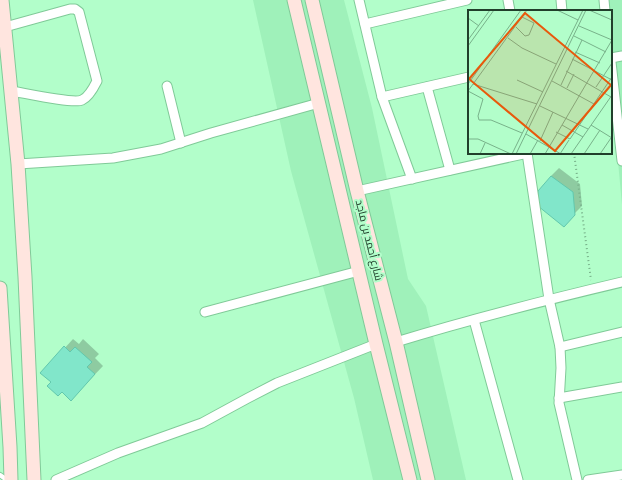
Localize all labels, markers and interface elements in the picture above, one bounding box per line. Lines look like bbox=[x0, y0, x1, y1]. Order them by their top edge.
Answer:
inset map bbox=[468, 10, 612, 154]
street label: شارع أحمد بن ماجد bbox=[352, 198, 386, 282]

